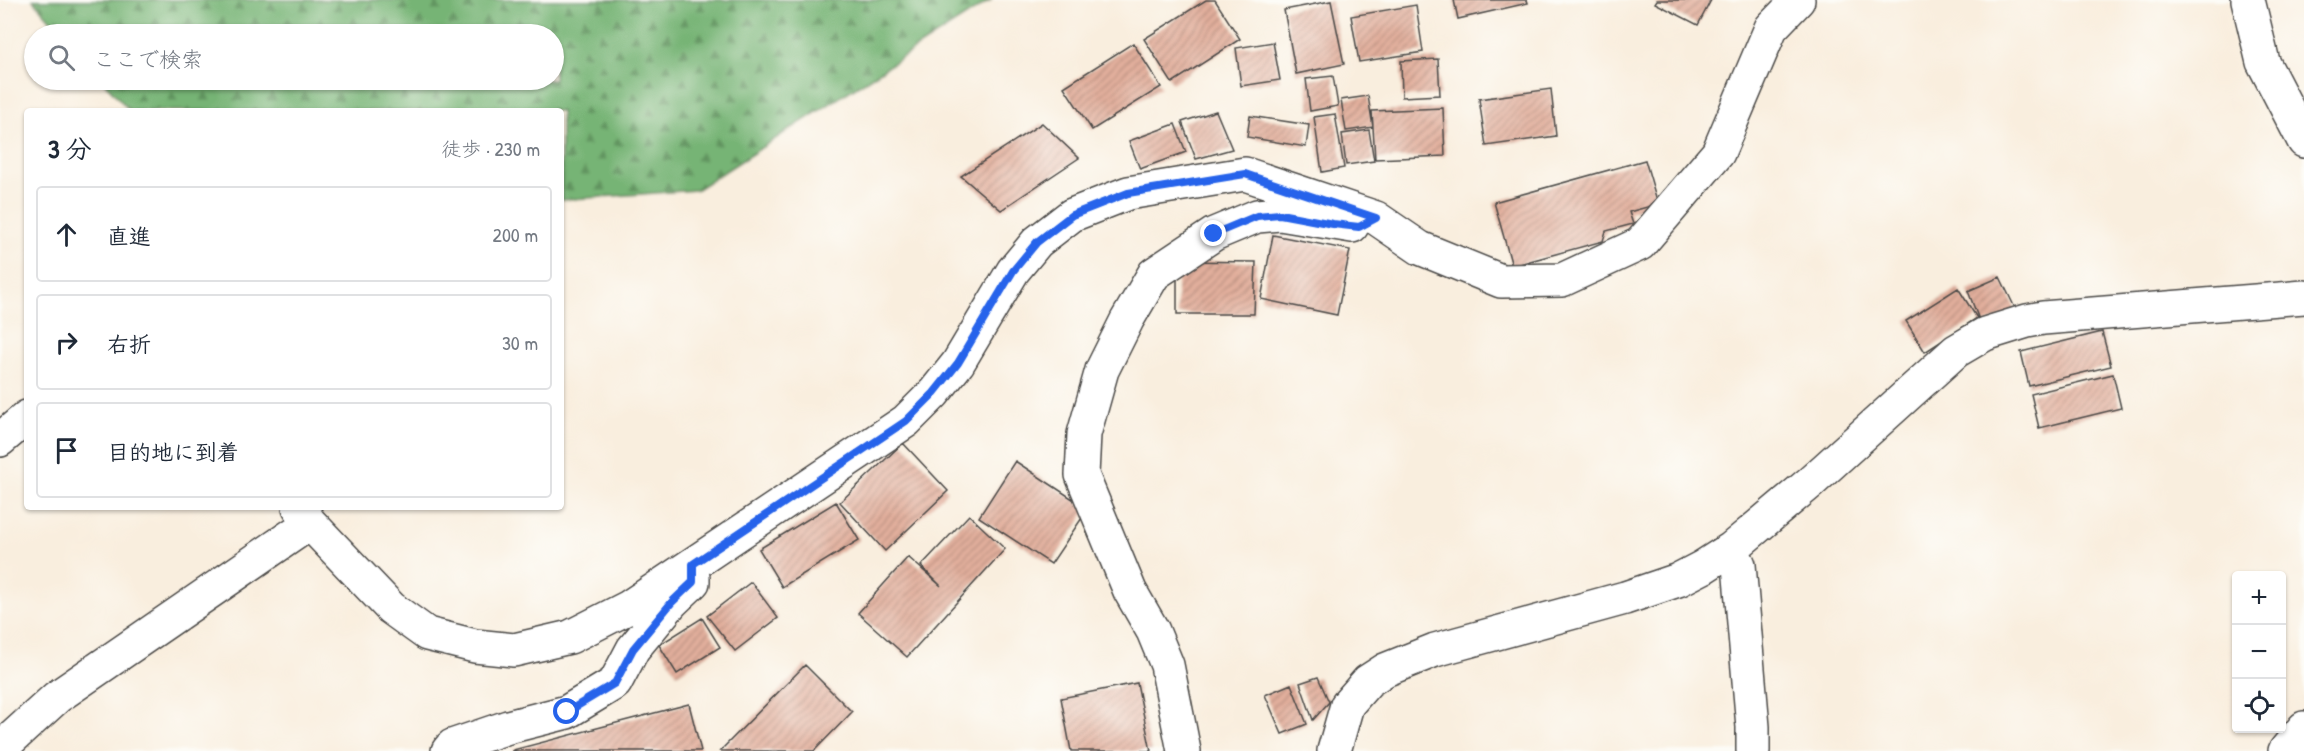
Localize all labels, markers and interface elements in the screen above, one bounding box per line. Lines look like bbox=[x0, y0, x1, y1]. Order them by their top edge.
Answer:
search box bbox=[24, 24, 564, 90]
icon: search bbox=[45, 41, 78, 74]
text: ここで検索 bbox=[93, 44, 203, 74]
text: 3 分 bbox=[48, 131, 92, 166]
text: 徒歩 · 230 m bbox=[441, 135, 540, 162]
icon: ahead bbox=[50, 218, 83, 251]
route end bbox=[1200, 220, 1226, 246]
text: 直進 bbox=[107, 221, 151, 251]
text: 200 m bbox=[493, 221, 538, 248]
icon: right bbox=[50, 326, 83, 359]
text: 右折 bbox=[107, 329, 151, 359]
text: 30 m bbox=[502, 329, 538, 356]
icon: arrive bbox=[50, 434, 83, 467]
text: 目的地に到着 bbox=[107, 437, 239, 467]
map controls bbox=[2232, 571, 2286, 733]
button: + bbox=[2232, 571, 2286, 625]
button: − bbox=[2232, 625, 2286, 679]
button: locate bbox=[2232, 679, 2286, 733]
route start bbox=[553, 698, 579, 724]

